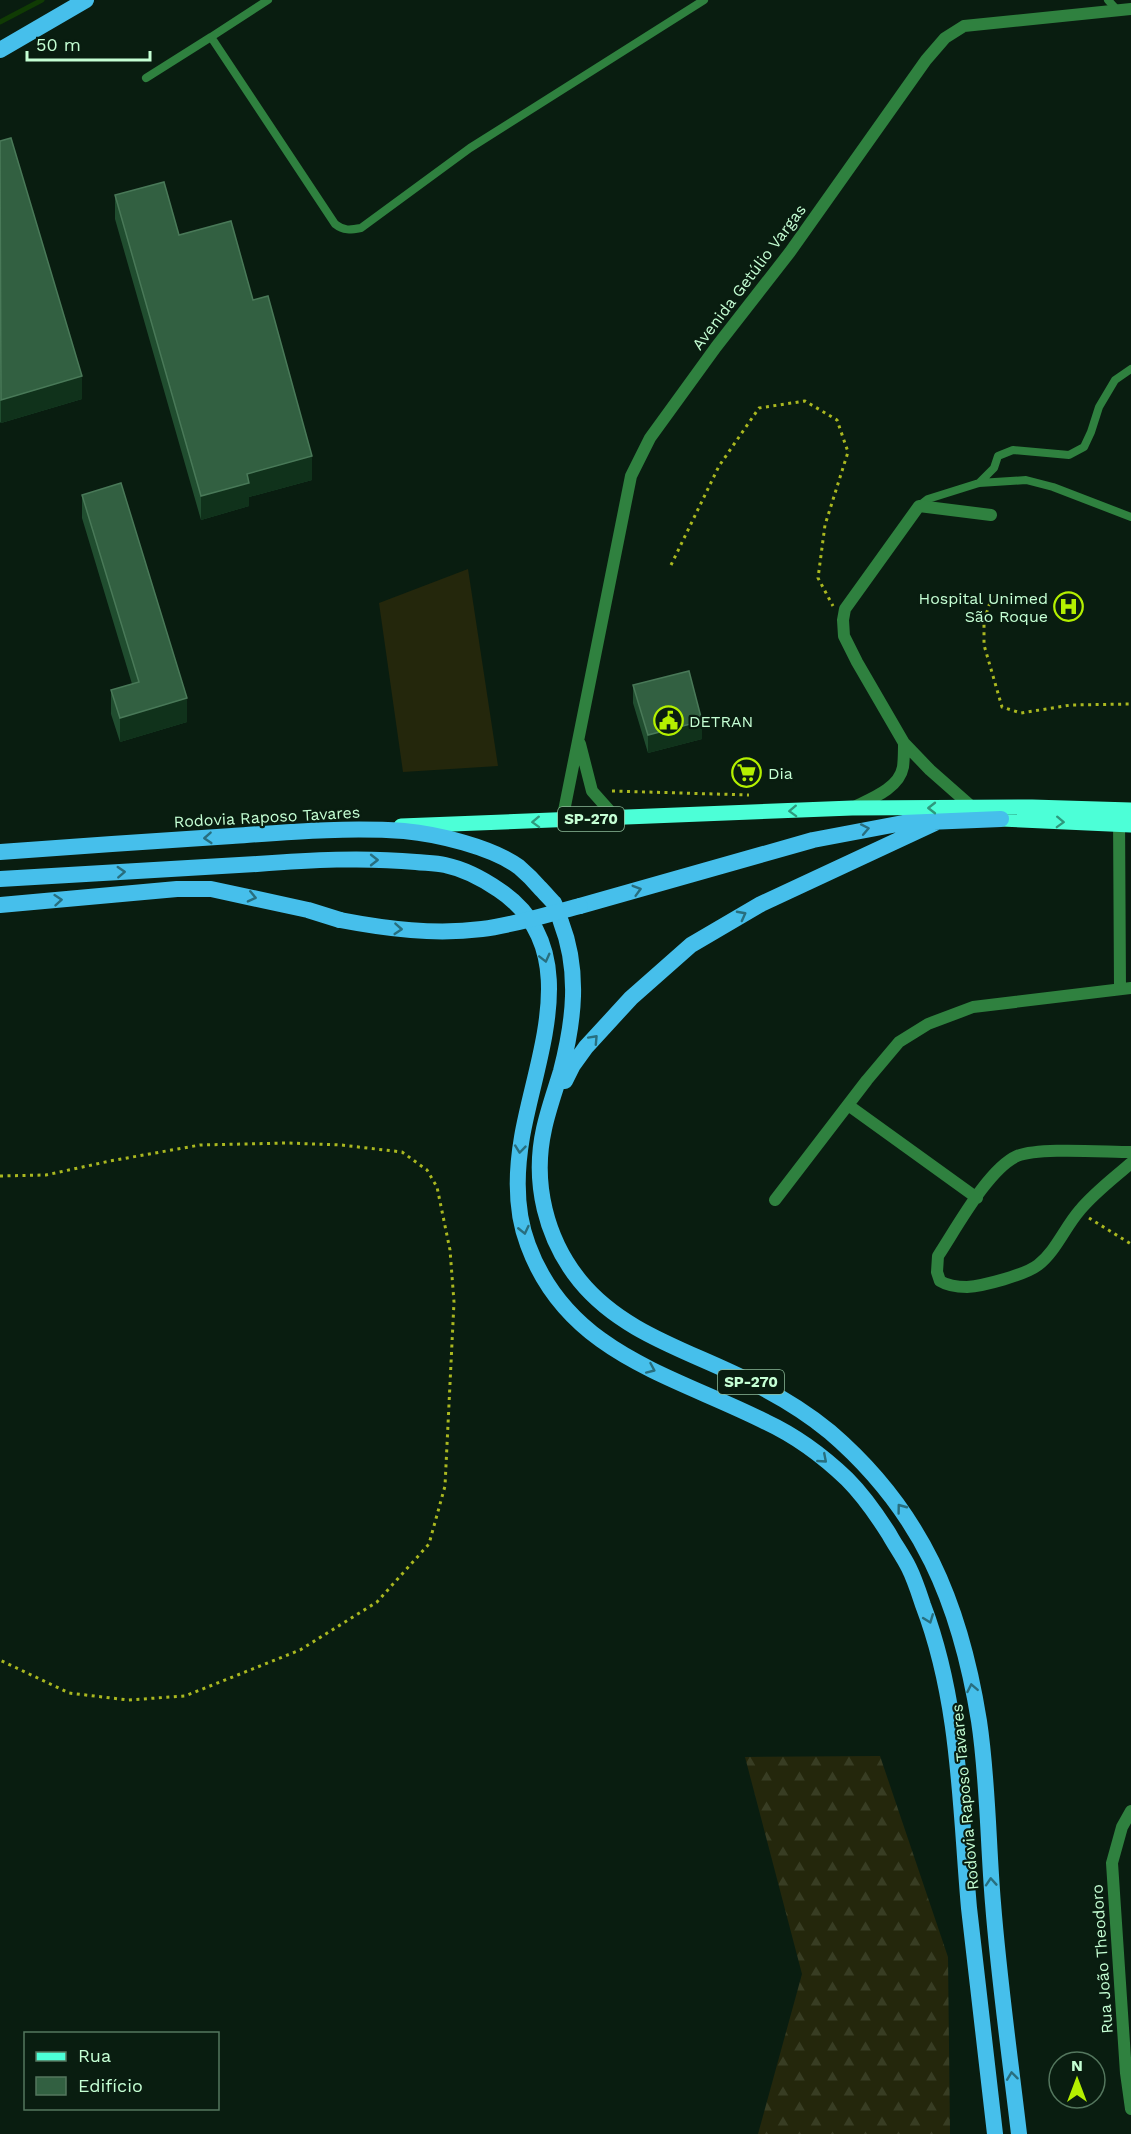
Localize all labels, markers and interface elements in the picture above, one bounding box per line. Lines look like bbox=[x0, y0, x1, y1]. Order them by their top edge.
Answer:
scale bar bbox=[27, 24, 150, 62]
text: 50 m bbox=[36, 34, 81, 55]
street label: Avenida Getúlio Vargas bbox=[688, 200, 810, 354]
place label: Hospital Unimed São Roque bbox=[919, 589, 1048, 626]
hospital icon: Hospital Unimed São Roque bbox=[1053, 591, 1085, 623]
public building icon: DETRAN bbox=[652, 705, 684, 737]
place label: DETRAN bbox=[689, 712, 753, 731]
supermarket icon: Dia bbox=[731, 757, 763, 789]
place label: Dia bbox=[768, 764, 793, 783]
one-way arrow bbox=[927, 802, 936, 814]
street label: Rodovia Raposo Tavares bbox=[173, 803, 361, 831]
one-way arrow bbox=[789, 804, 798, 817]
road number: SP-270 bbox=[558, 807, 624, 831]
one-way arrow bbox=[531, 815, 540, 828]
one-way arrow bbox=[1055, 815, 1064, 828]
one-way arrow bbox=[860, 823, 870, 836]
one-way arrow bbox=[203, 831, 212, 844]
one-way arrow bbox=[370, 854, 379, 866]
one-way arrow bbox=[117, 865, 126, 878]
one-way arrow bbox=[631, 885, 641, 897]
one-way arrow bbox=[247, 890, 257, 903]
one-way arrow bbox=[54, 894, 63, 907]
one-way arrow bbox=[736, 911, 747, 922]
one-way arrow bbox=[393, 922, 403, 935]
one-way arrow bbox=[538, 953, 551, 963]
one-way arrow bbox=[586, 1035, 597, 1046]
one-way arrow bbox=[514, 1145, 527, 1154]
one-way arrow bbox=[517, 1225, 530, 1235]
one-way arrow bbox=[644, 1362, 655, 1374]
road number: SP-270 bbox=[718, 1370, 784, 1394]
one-way arrow bbox=[816, 1452, 827, 1463]
one-way arrow bbox=[897, 1504, 908, 1515]
one-way arrow bbox=[921, 1613, 934, 1624]
one-way arrow bbox=[966, 1684, 979, 1694]
street label: Rodovia Raposo Tavares bbox=[947, 1703, 983, 1891]
one-way arrow bbox=[985, 1878, 998, 1887]
street label: Rua João Theodoro bbox=[1087, 1884, 1117, 2034]
legend bbox=[24, 2032, 219, 2110]
text: Rua bbox=[78, 2045, 111, 2066]
north arrow bbox=[1047, 2050, 1107, 2110]
text: N bbox=[1071, 2056, 1083, 2075]
one-way arrow bbox=[1007, 2071, 1019, 2080]
text: Edifício bbox=[78, 2075, 143, 2096]

